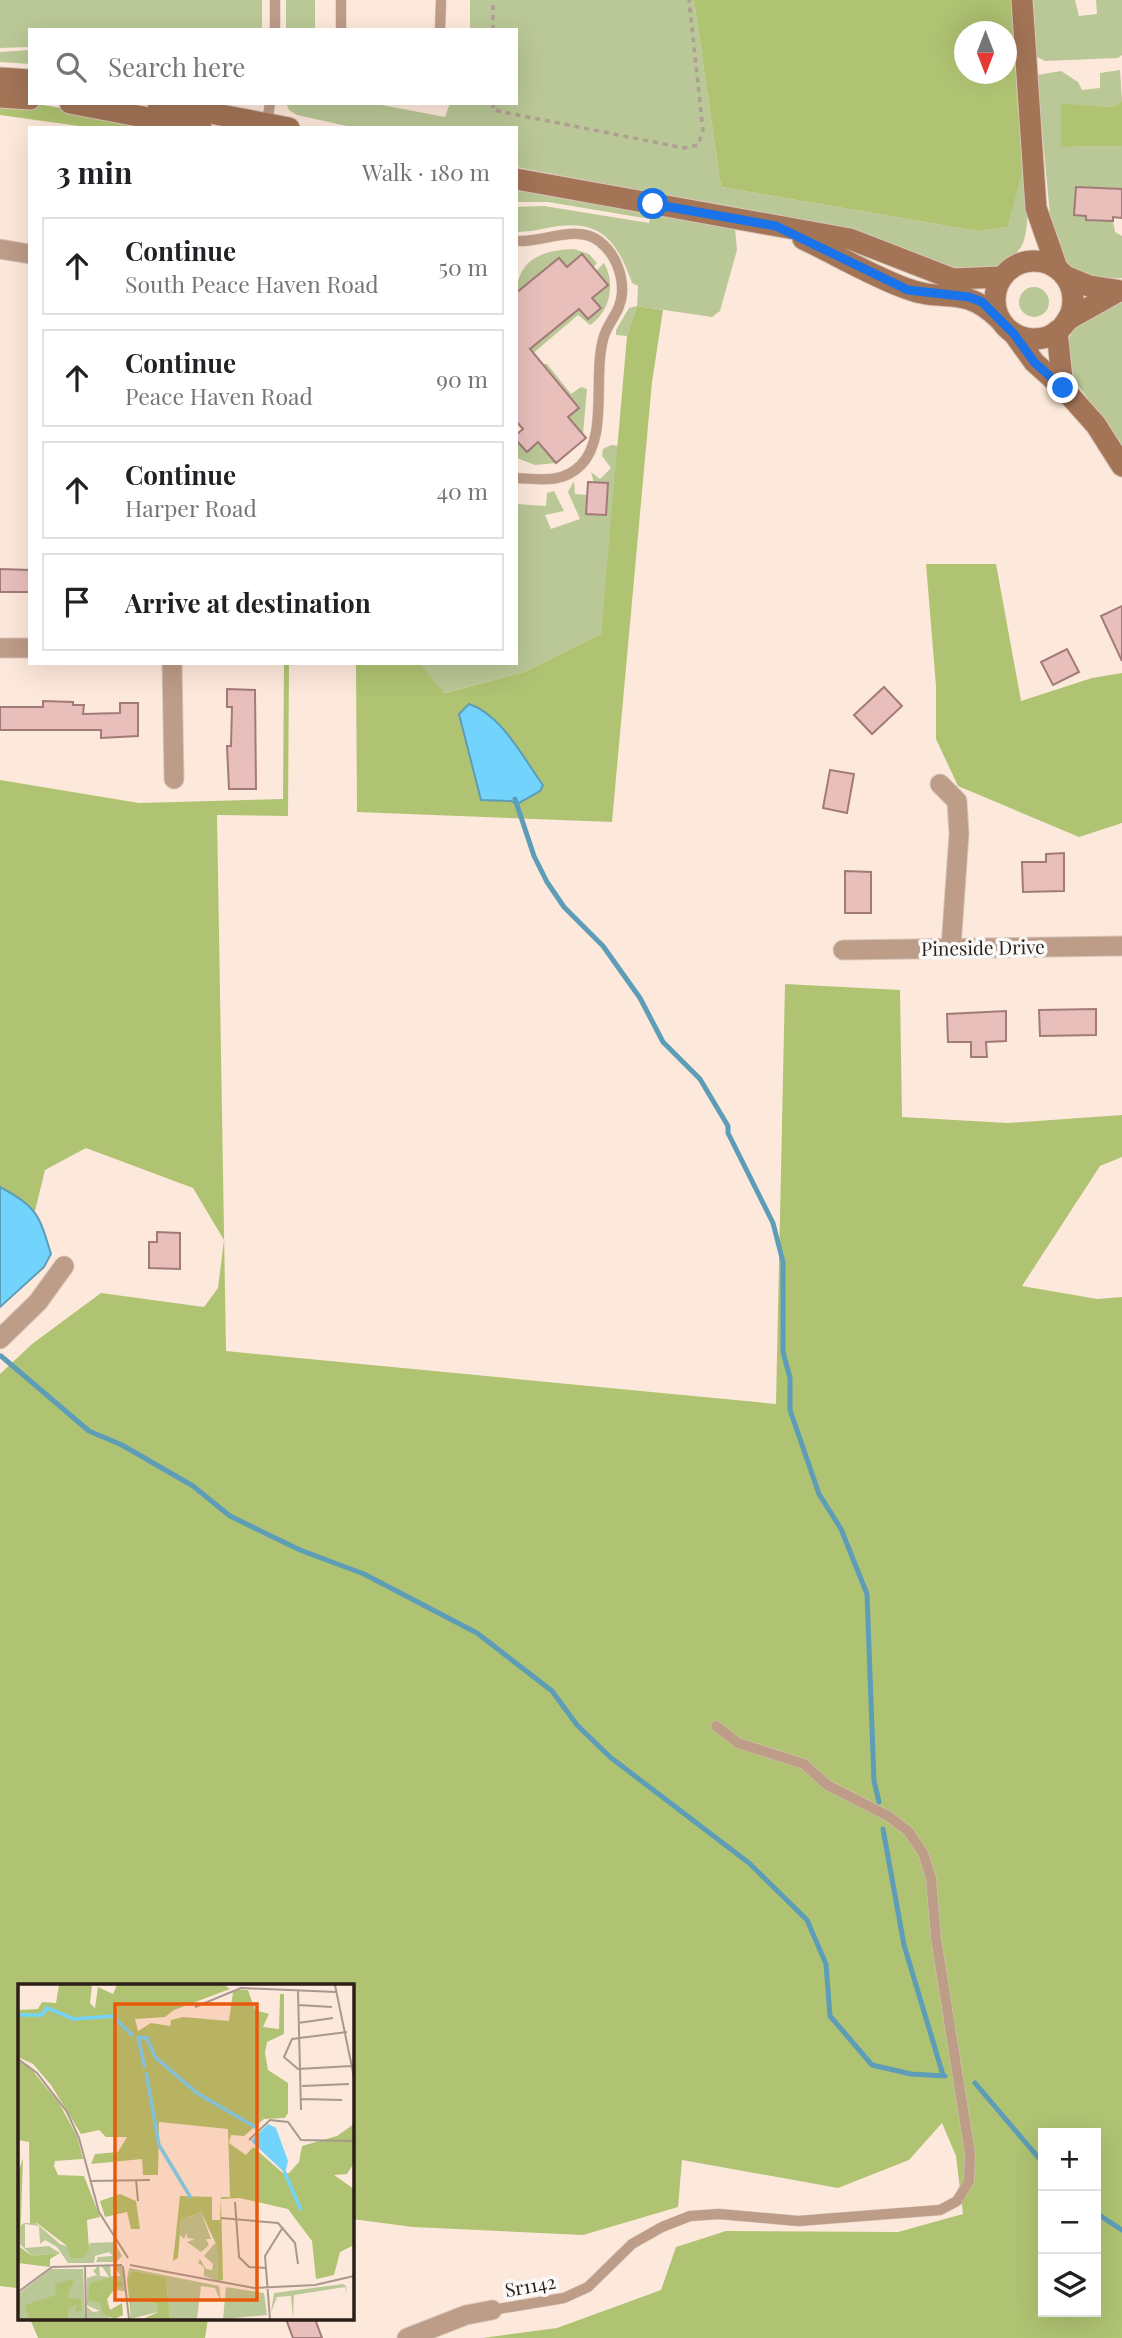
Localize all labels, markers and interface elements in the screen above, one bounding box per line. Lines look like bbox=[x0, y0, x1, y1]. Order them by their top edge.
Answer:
north arrow bbox=[954, 21, 1017, 84]
search box bbox=[28, 28, 518, 105]
icon: search bbox=[52, 48, 90, 86]
text: Search here bbox=[108, 49, 245, 84]
text: 3 min bbox=[56, 152, 132, 192]
text: Walk · 180 m bbox=[362, 156, 490, 187]
route start bbox=[637, 188, 668, 219]
text: Continue bbox=[125, 233, 236, 268]
icon: ahead bbox=[58, 247, 96, 285]
text: 50 m bbox=[439, 251, 488, 282]
text: South Peace Haven Road bbox=[125, 268, 379, 299]
text: Continue bbox=[125, 345, 236, 380]
icon: ahead bbox=[58, 359, 96, 397]
text: 90 m bbox=[436, 363, 488, 394]
route end bbox=[1047, 372, 1078, 403]
text: Peace Haven Road bbox=[125, 380, 313, 411]
text: Continue bbox=[125, 457, 236, 492]
icon: ahead bbox=[58, 471, 96, 509]
text: 40 m bbox=[437, 475, 488, 506]
text: Harper Road bbox=[125, 492, 257, 523]
icon: arrive bbox=[58, 583, 96, 621]
text: Arrive at destination bbox=[125, 585, 371, 620]
street label: Pineside Drive bbox=[921, 933, 1045, 961]
inset map bbox=[18, 1984, 354, 2320]
map controls bbox=[1038, 2128, 1101, 2317]
button: + bbox=[1038, 2128, 1101, 2191]
button: − bbox=[1038, 2191, 1101, 2254]
button: layers bbox=[1038, 2254, 1101, 2317]
street label: Sr1142 bbox=[502, 2268, 558, 2302]

